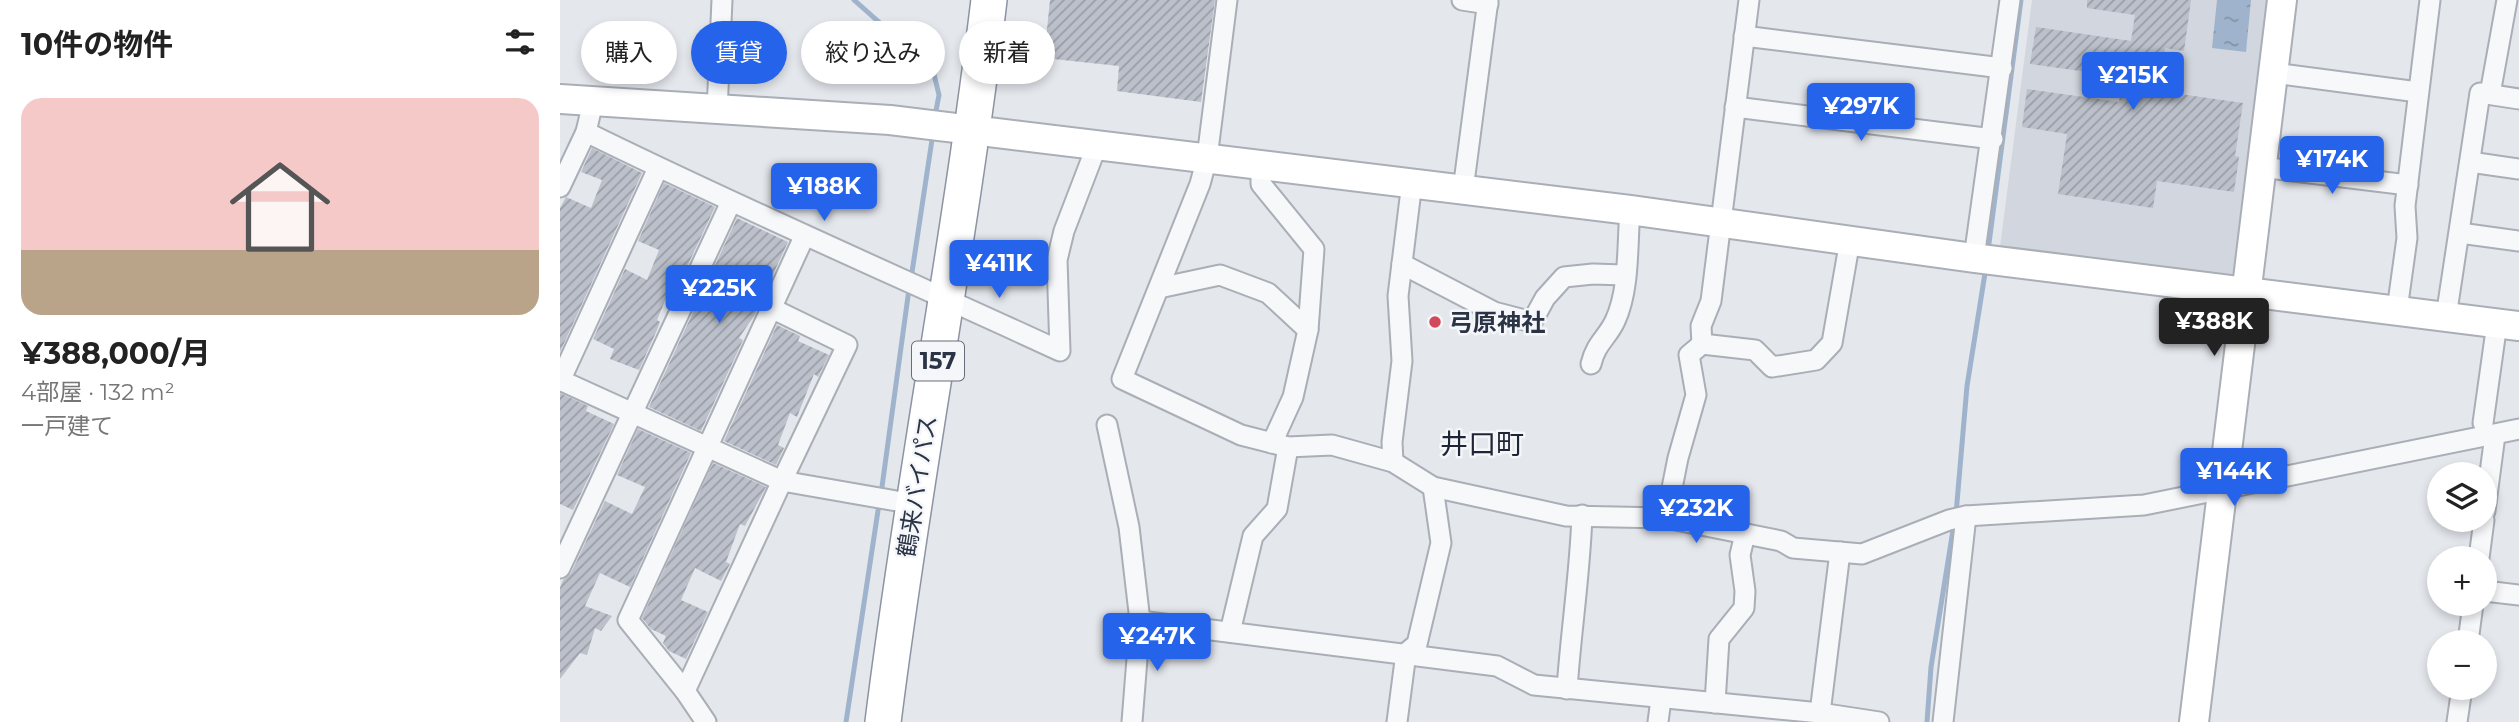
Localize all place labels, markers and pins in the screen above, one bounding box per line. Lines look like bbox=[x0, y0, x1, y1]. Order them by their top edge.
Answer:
pin: ¥215K bbox=[2084, 52, 2182, 112]
pin: ¥297K bbox=[1812, 83, 1910, 143]
pin: ¥174K bbox=[2283, 136, 2381, 196]
pin: ¥188K bbox=[775, 164, 873, 223]
pin: ¥411K bbox=[950, 240, 1048, 300]
pin: ¥225K bbox=[670, 266, 768, 325]
pin: ¥388K bbox=[2165, 298, 2263, 358]
place label: 弓原神社 bbox=[1449, 308, 1545, 337]
marker: 弓原神社 bbox=[1427, 314, 1443, 330]
pin: ¥144K bbox=[2185, 448, 2283, 508]
pin: ¥232K bbox=[1647, 486, 1745, 545]
pin: ¥247K bbox=[1108, 614, 1206, 673]

